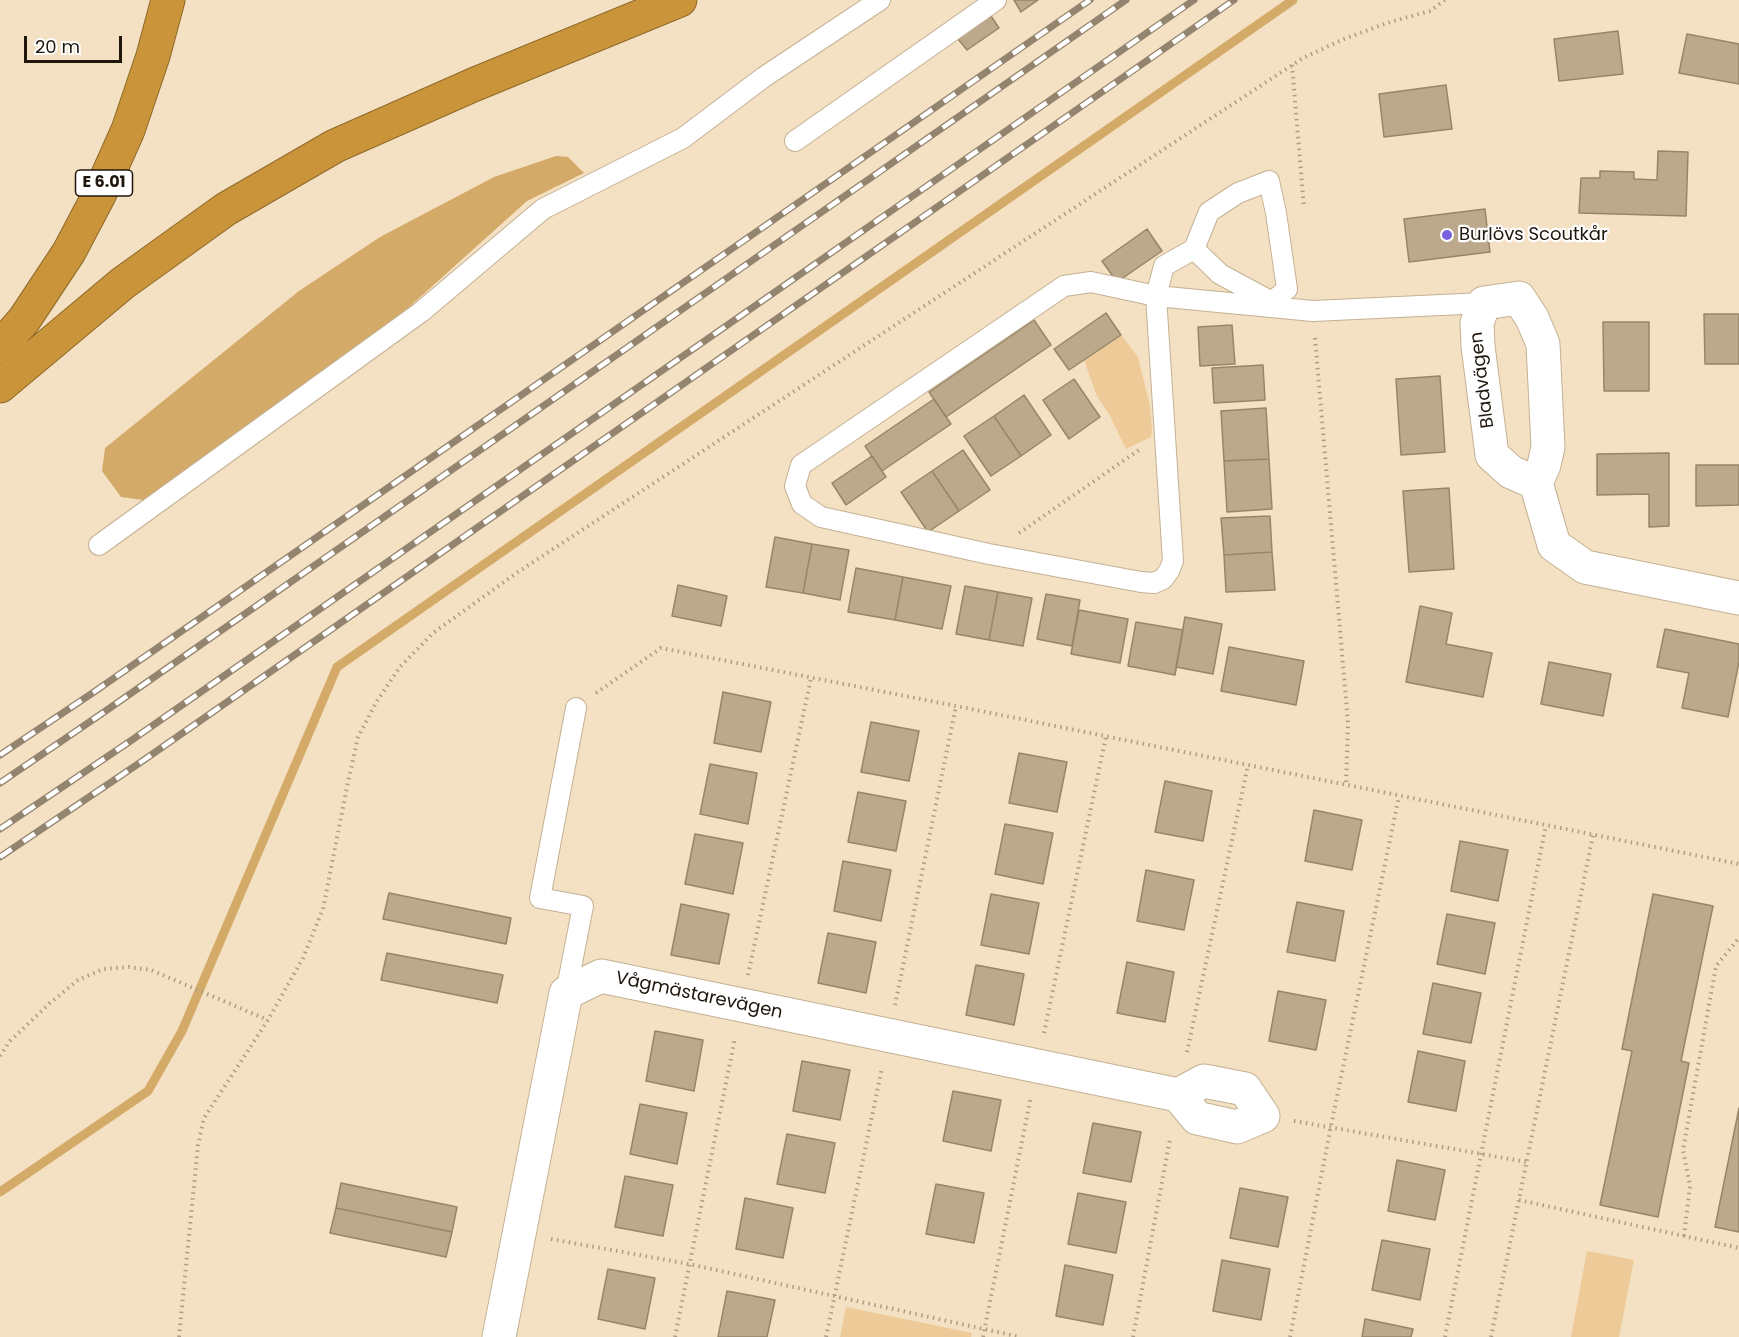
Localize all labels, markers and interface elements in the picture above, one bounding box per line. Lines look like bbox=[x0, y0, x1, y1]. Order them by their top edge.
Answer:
scale bar bbox=[27, 24, 124, 62]
text: 20 m bbox=[35, 34, 80, 59]
road number: E 6.01 bbox=[76, 170, 132, 196]
place label: Burlövs Scoutkår bbox=[1459, 224, 1608, 246]
marker: Burlövs Scoutkår bbox=[1440, 228, 1454, 242]
street label: Bladvägen bbox=[1466, 331, 1500, 429]
street label: Vågmästarevägen bbox=[613, 968, 785, 1024]

